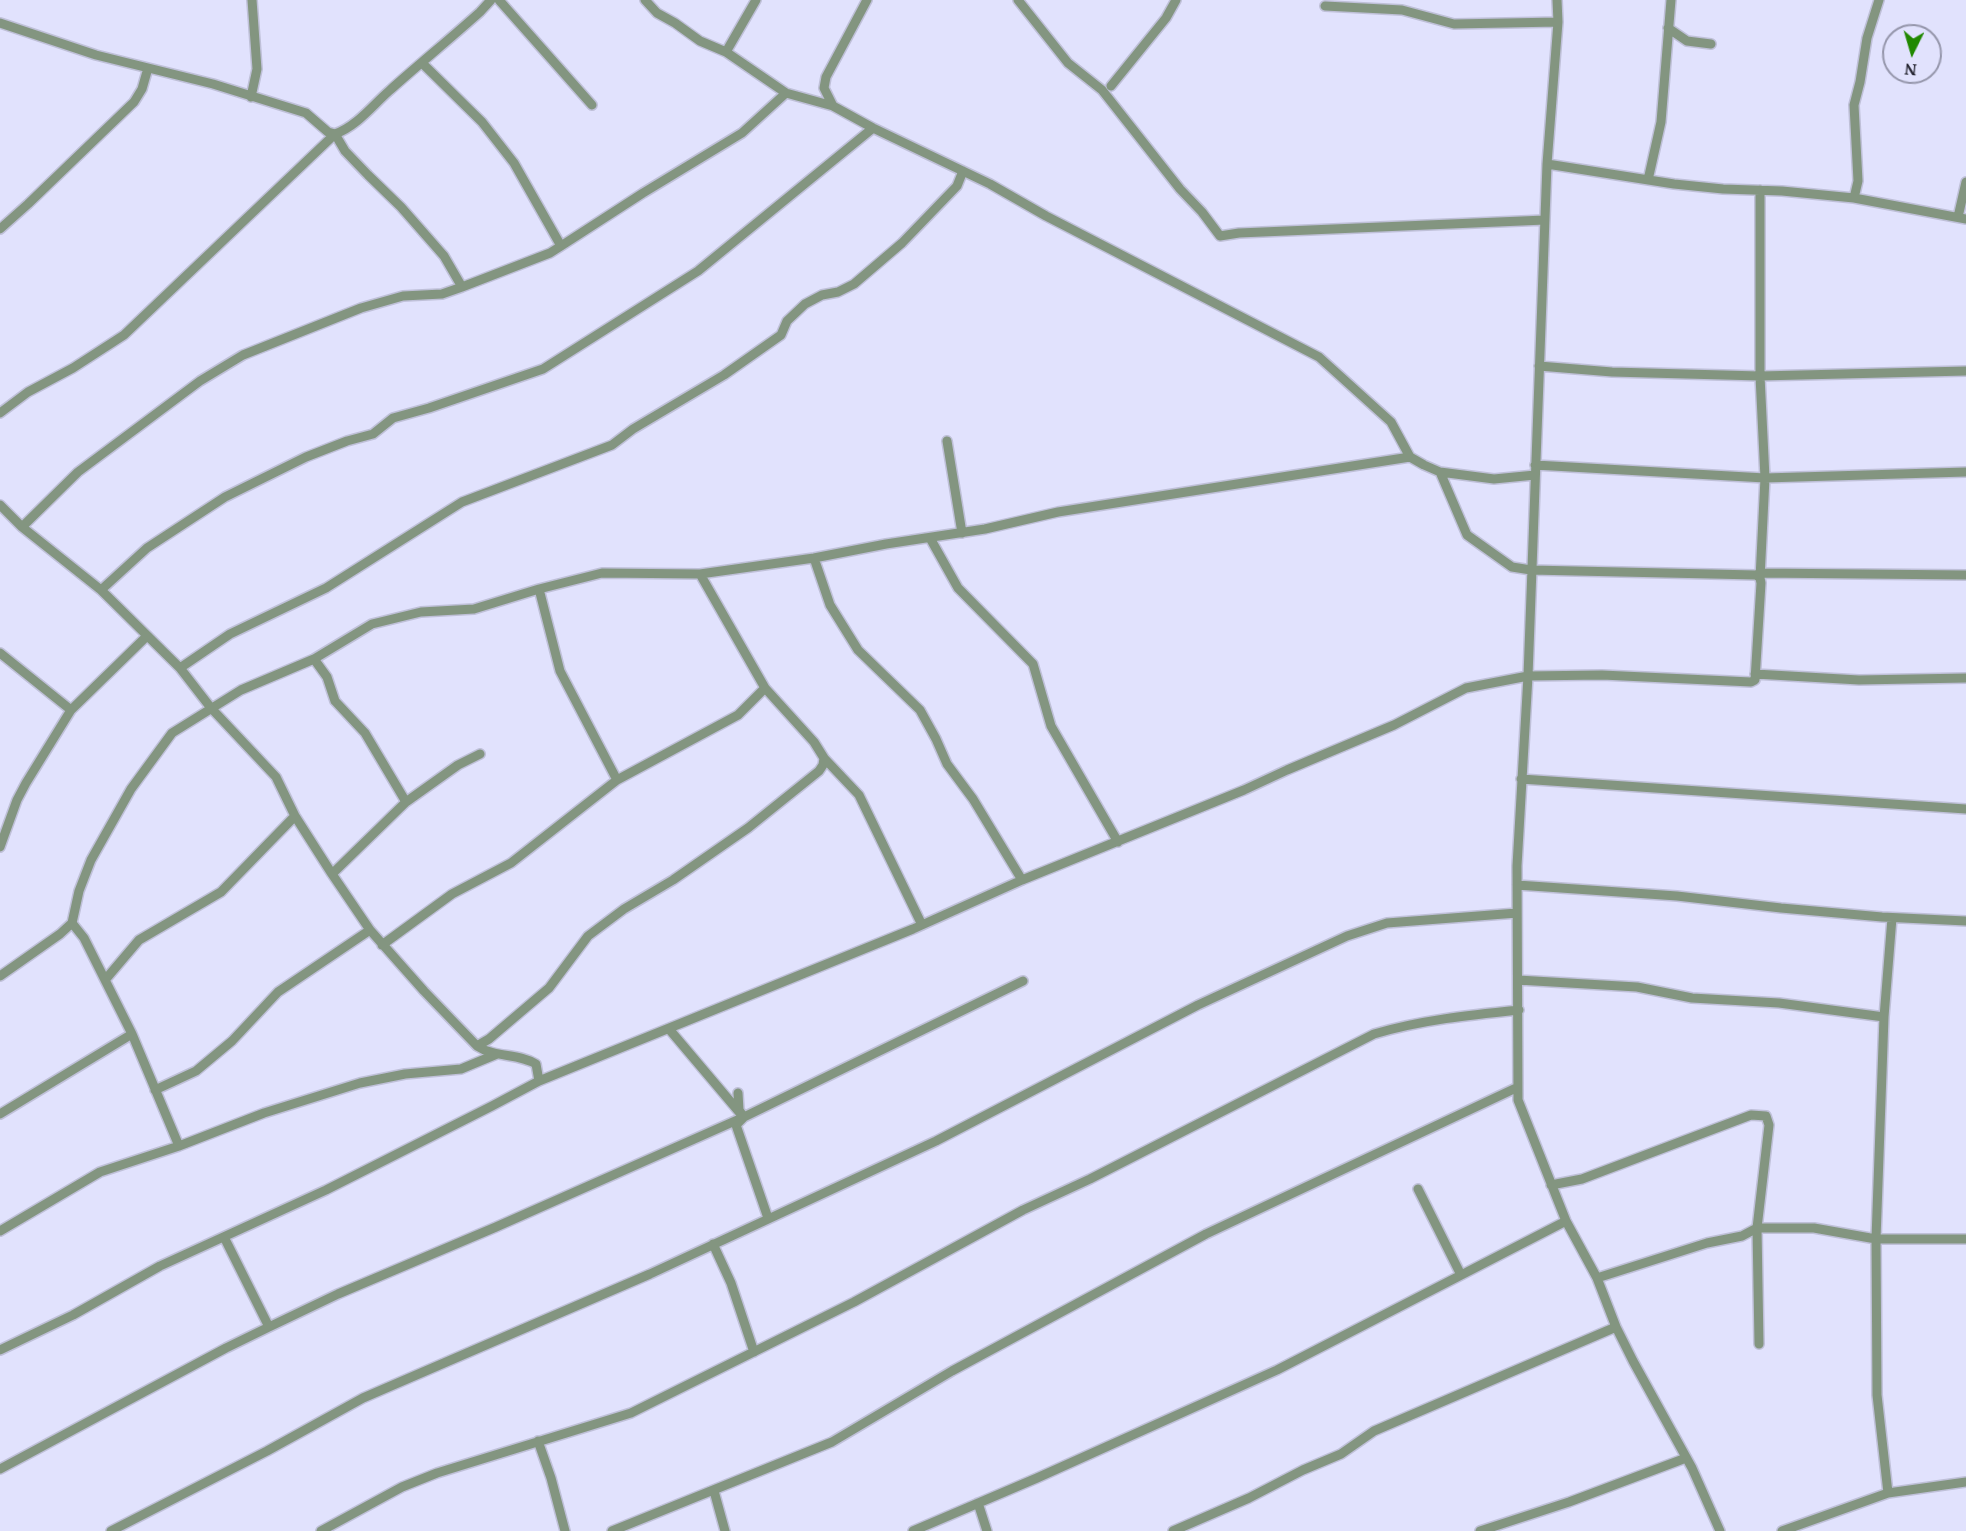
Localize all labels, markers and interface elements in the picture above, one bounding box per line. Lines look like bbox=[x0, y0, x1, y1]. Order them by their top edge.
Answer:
north arrow bbox=[1882, 24, 1942, 84]
text: N bbox=[1904, 58, 1918, 81]

